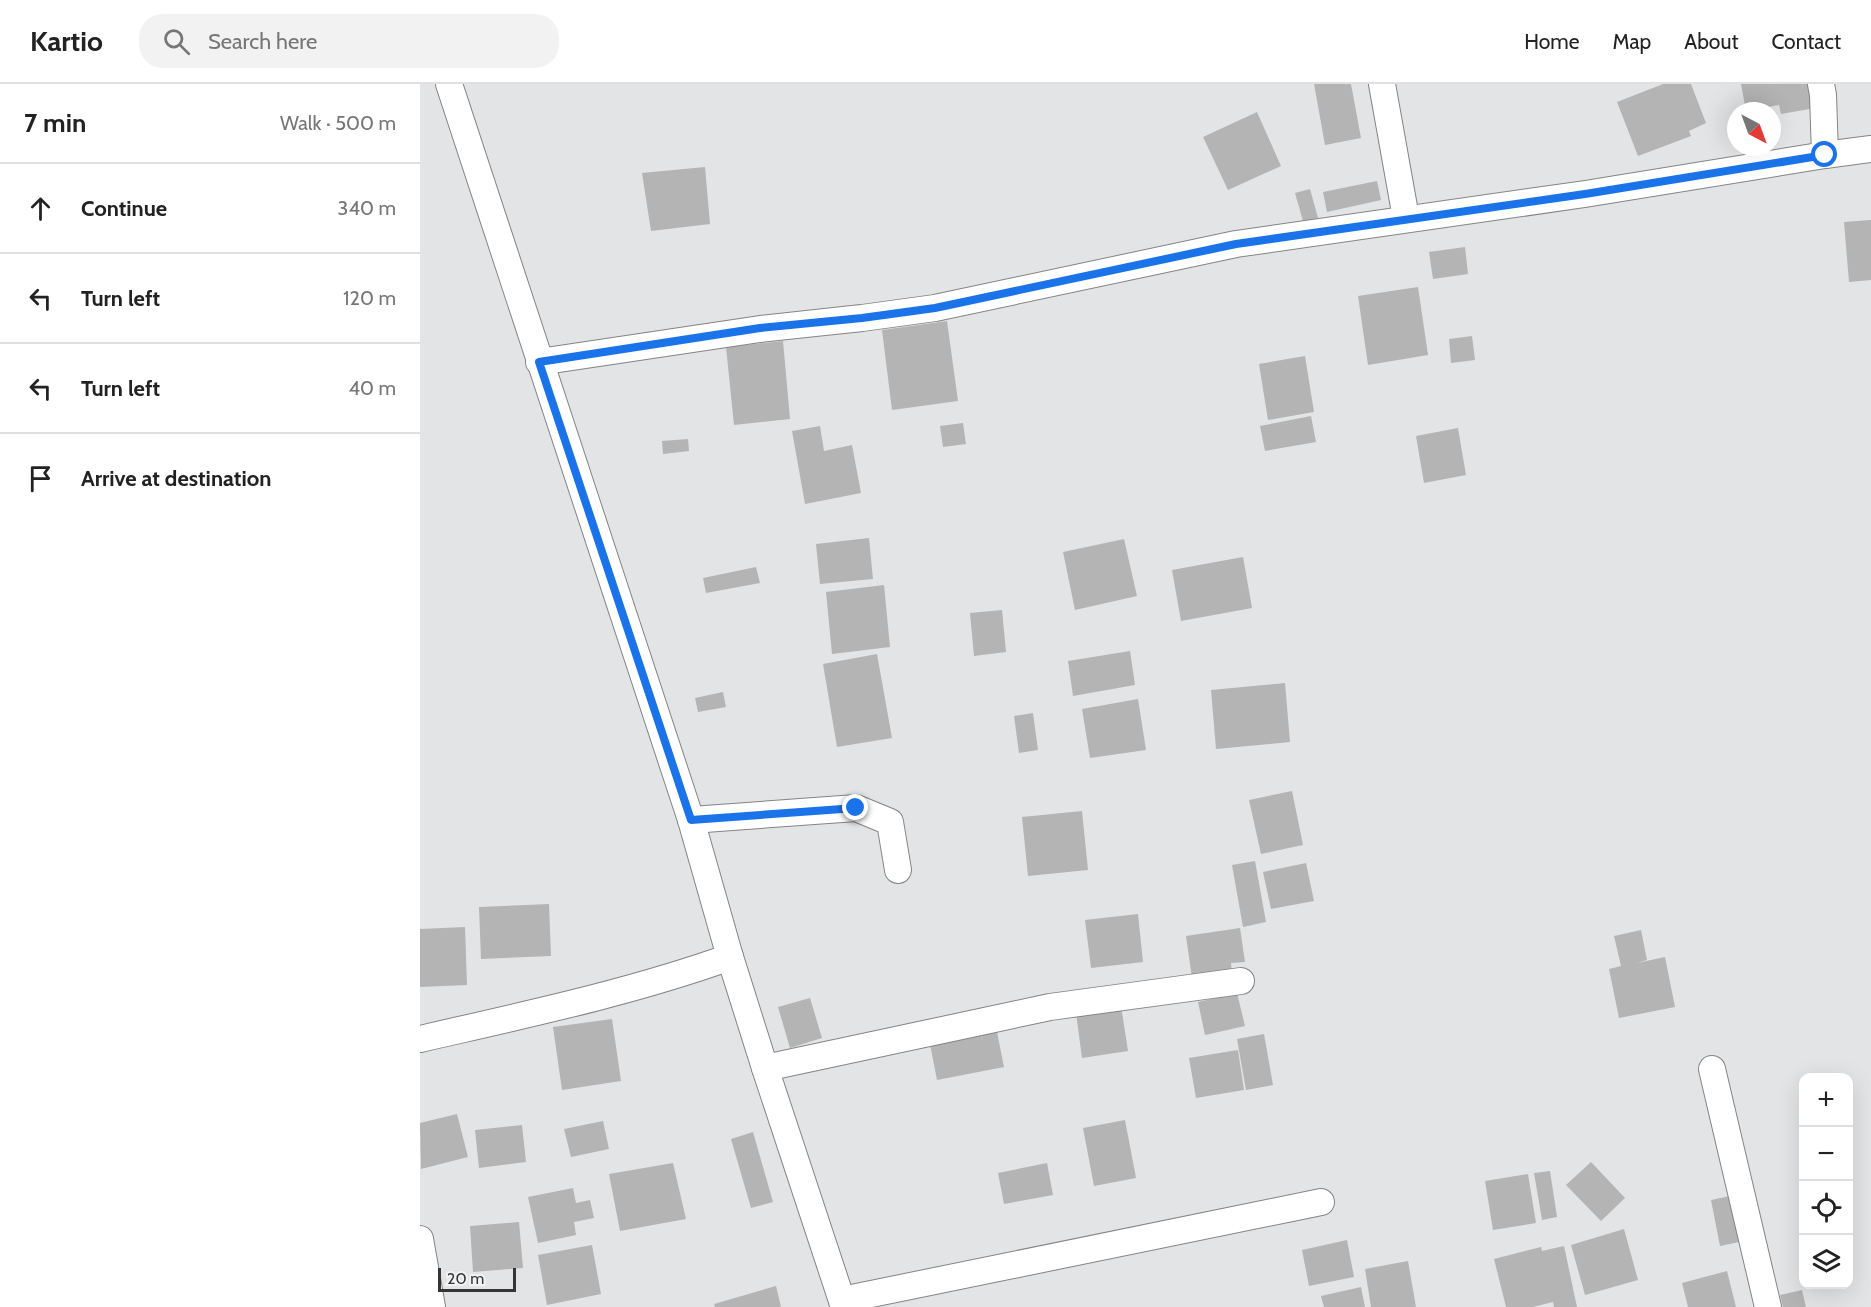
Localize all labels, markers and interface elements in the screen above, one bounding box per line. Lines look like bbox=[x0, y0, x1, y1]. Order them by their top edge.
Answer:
search box bbox=[139, 14, 559, 68]
text: Kartio bbox=[30, 24, 103, 58]
icon: search bbox=[160, 25, 193, 58]
text: Search here bbox=[208, 28, 317, 55]
text: Home bbox=[1524, 29, 1580, 54]
text: Map bbox=[1613, 29, 1651, 54]
text: About bbox=[1684, 29, 1738, 54]
text: Contact bbox=[1771, 29, 1841, 54]
north arrow bbox=[1727, 102, 1781, 156]
text: 7 min bbox=[24, 107, 86, 139]
text: Walk · 500 m bbox=[280, 111, 396, 135]
route start bbox=[1811, 141, 1837, 167]
icon: ahead bbox=[24, 192, 57, 225]
text: Continue bbox=[81, 195, 167, 222]
text: 340 m bbox=[338, 196, 396, 220]
icon: left bbox=[24, 282, 57, 315]
text: Turn left bbox=[81, 285, 160, 312]
text: 120 m bbox=[343, 286, 396, 310]
icon: left bbox=[24, 372, 57, 405]
text: Turn left bbox=[81, 375, 160, 402]
text: 40 m bbox=[348, 376, 396, 400]
icon: arrive bbox=[24, 462, 57, 495]
text: Arrive at destination bbox=[81, 465, 271, 492]
route end bbox=[842, 794, 868, 820]
map controls bbox=[1799, 1073, 1853, 1289]
button: + bbox=[1799, 1073, 1853, 1127]
button: − bbox=[1799, 1127, 1853, 1181]
button: locate bbox=[1799, 1181, 1853, 1235]
button: layers bbox=[1799, 1235, 1853, 1289]
scale bar bbox=[438, 1265, 516, 1292]
text: 20 m bbox=[447, 1269, 484, 1288]

